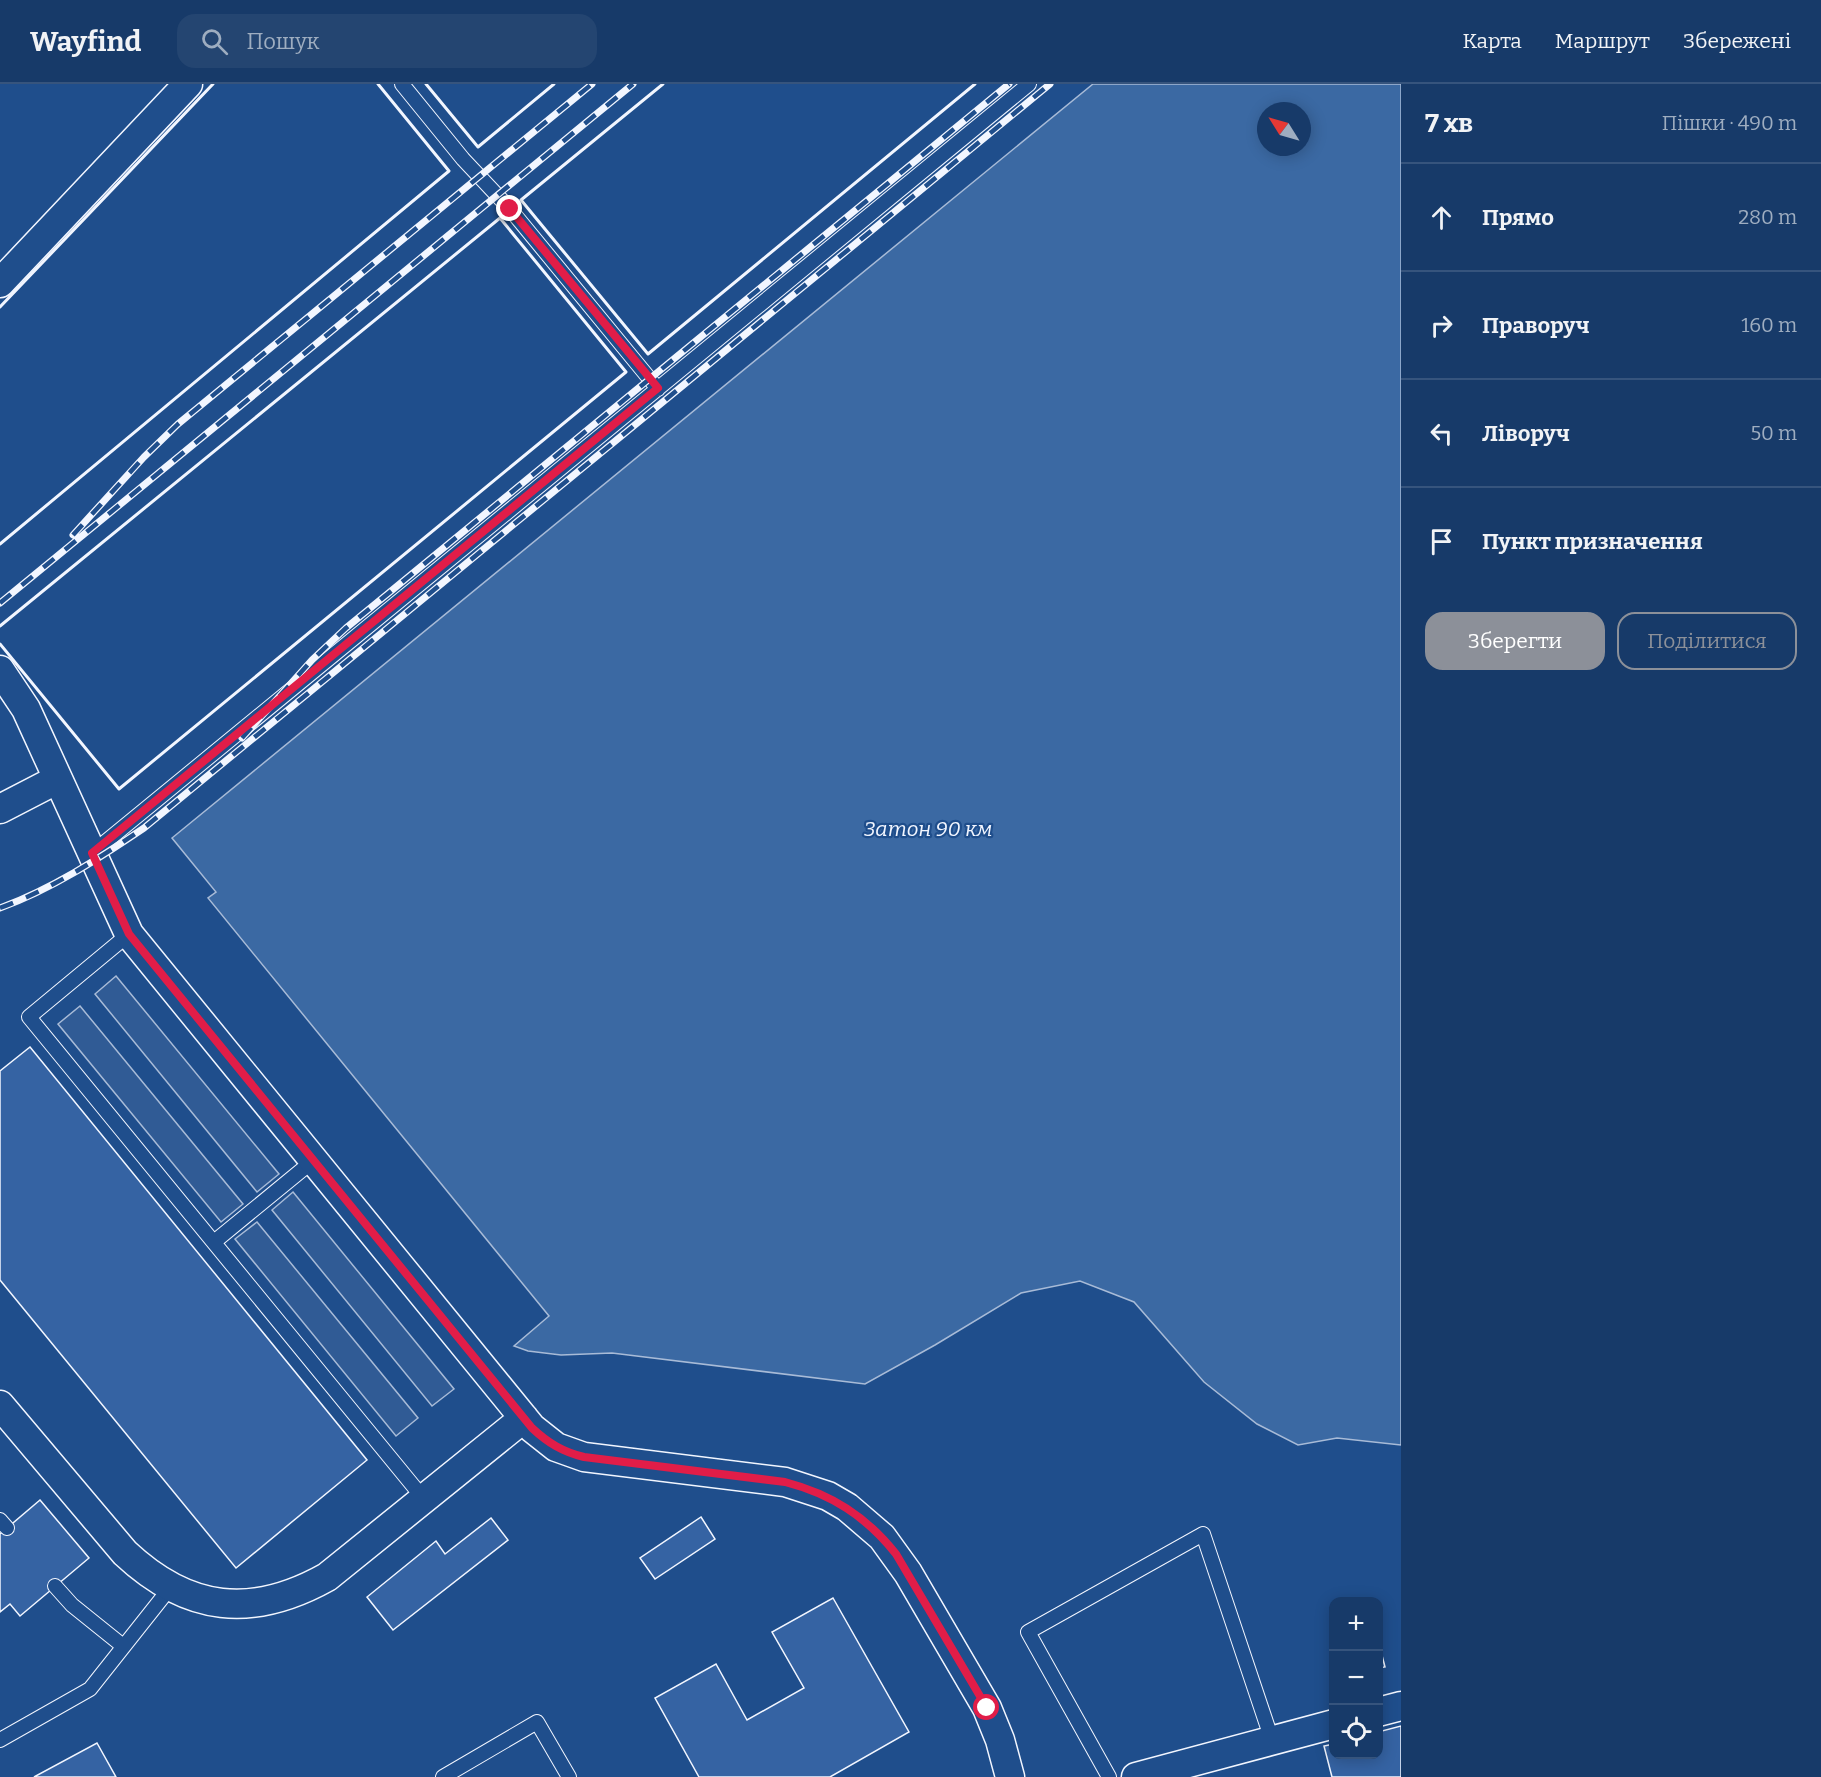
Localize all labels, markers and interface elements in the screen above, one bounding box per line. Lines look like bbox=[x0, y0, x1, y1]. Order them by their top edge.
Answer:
search box bbox=[177, 14, 597, 68]
text: Wayfind bbox=[30, 25, 141, 58]
icon: search bbox=[198, 25, 231, 58]
text: Пошук bbox=[246, 28, 320, 55]
text: Карта bbox=[1463, 28, 1522, 54]
text: Маршрут bbox=[1555, 28, 1650, 54]
text: Збережені bbox=[1683, 28, 1791, 54]
north arrow bbox=[1257, 102, 1311, 156]
text: 7 хв bbox=[1425, 108, 1473, 139]
text: Пішки · 490 m bbox=[1662, 111, 1797, 135]
route end bbox=[496, 195, 522, 221]
icon: ahead bbox=[1425, 201, 1458, 234]
text: Прямо bbox=[1482, 204, 1554, 231]
text: 280 m bbox=[1738, 205, 1797, 229]
icon: right bbox=[1425, 309, 1458, 342]
text: Праворуч bbox=[1482, 312, 1590, 339]
text: 160 m bbox=[1741, 313, 1797, 337]
icon: left bbox=[1425, 417, 1458, 450]
text: Ліворуч bbox=[1482, 420, 1570, 447]
text: 50 m bbox=[1750, 421, 1797, 445]
icon: arrive bbox=[1425, 525, 1458, 558]
text: Пункт призначення bbox=[1482, 528, 1703, 555]
button: Зберегти bbox=[1425, 612, 1605, 670]
button: Поділитися bbox=[1617, 612, 1797, 670]
water label: Затон 90 км bbox=[864, 816, 992, 842]
map controls bbox=[1329, 1597, 1383, 1759]
button: + bbox=[1329, 1597, 1383, 1651]
button: − bbox=[1329, 1651, 1383, 1705]
route start bbox=[973, 1694, 999, 1720]
button: locate bbox=[1329, 1705, 1383, 1759]

